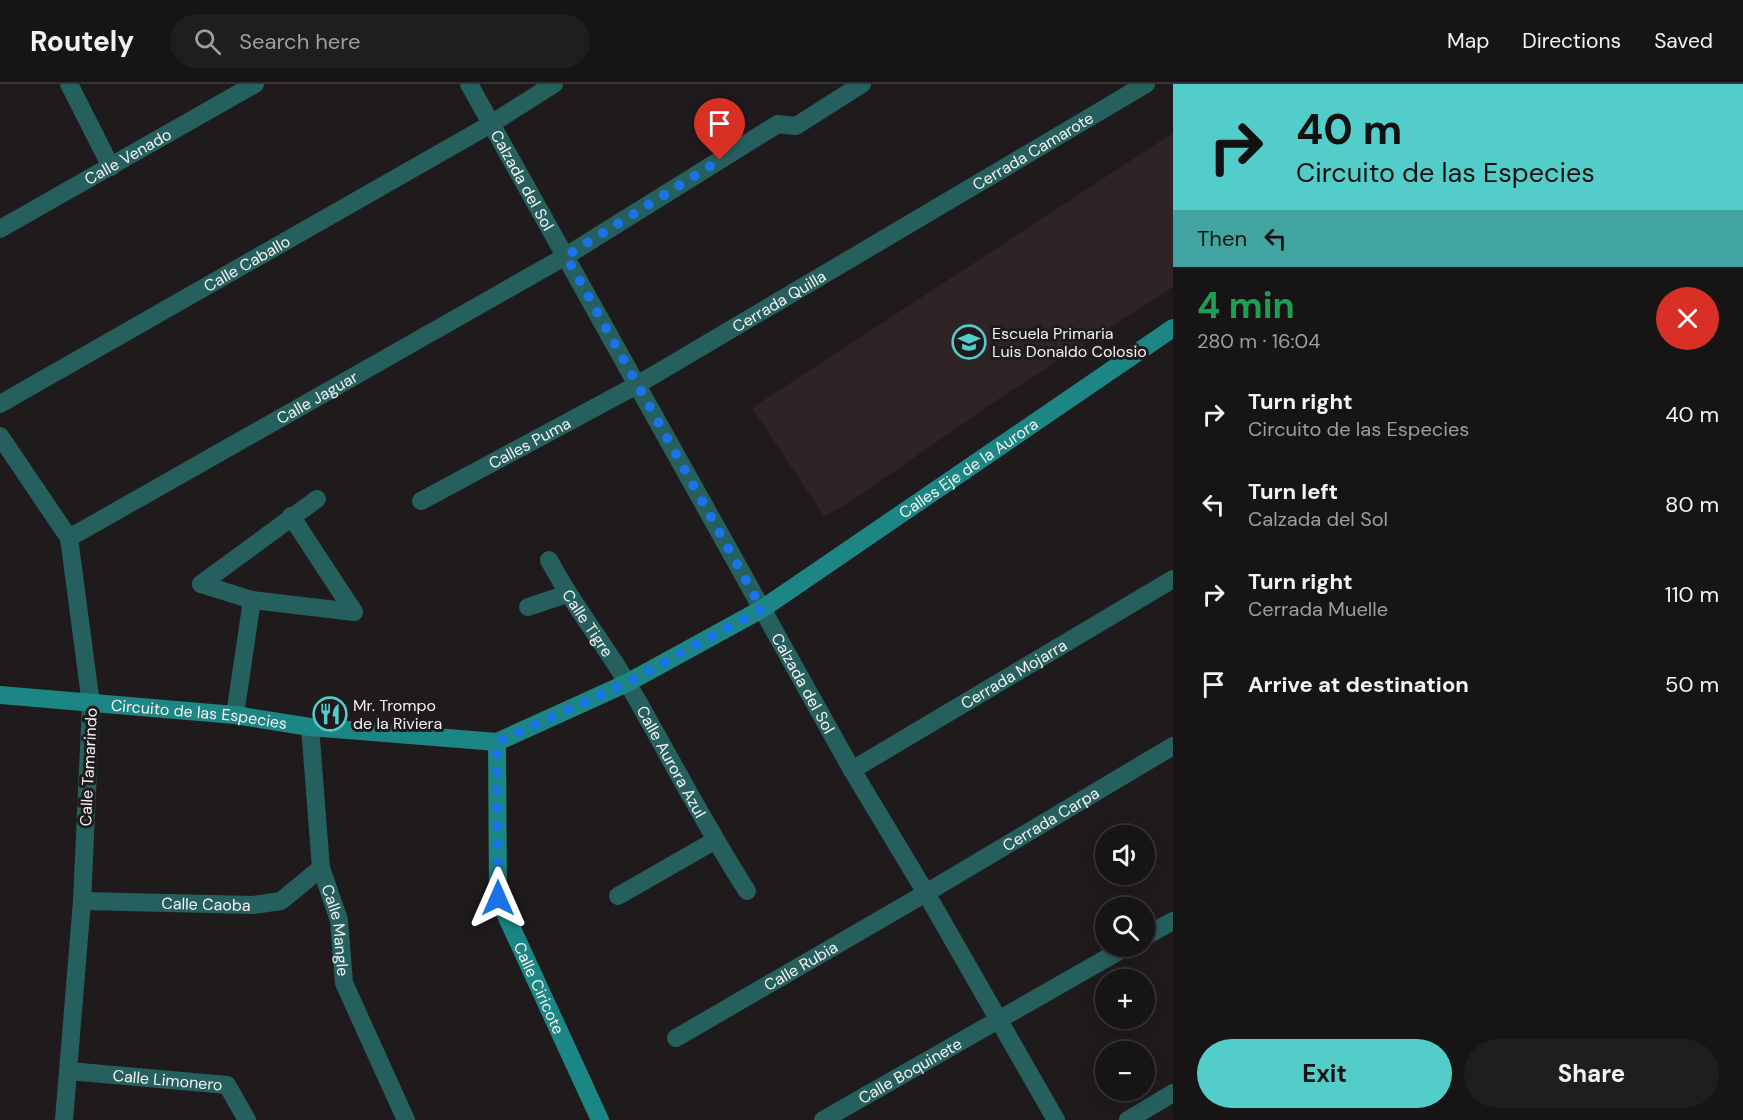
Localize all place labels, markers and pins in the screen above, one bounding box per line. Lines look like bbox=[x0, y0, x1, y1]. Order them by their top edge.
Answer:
pin bbox=[694, 98, 745, 160]
place label: Escuela Primaria Luis Donaldo Colosio bbox=[992, 323, 1147, 362]
school or university icon: Escuela Primaria Luis Donaldo Colosio bbox=[951, 324, 987, 360]
place label: Mr. Trompo de la Riviera bbox=[353, 695, 442, 734]
restaurant icon: Mr. Trompo de la Riviera bbox=[312, 696, 348, 732]

